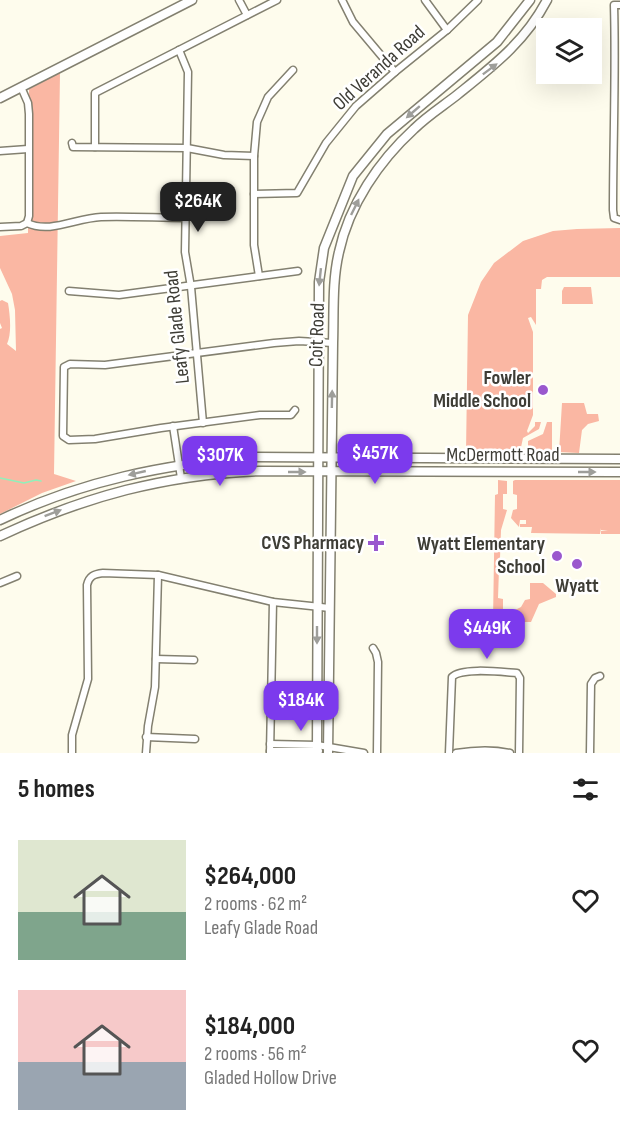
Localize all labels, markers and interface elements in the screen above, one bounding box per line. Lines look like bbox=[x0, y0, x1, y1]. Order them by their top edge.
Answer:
map controls bbox=[536, 18, 602, 84]
button: layers bbox=[536, 18, 602, 84]
street label: Old Veranda Road bbox=[328, 20, 430, 116]
one-way arrow bbox=[481, 63, 497, 75]
one-way arrow bbox=[406, 105, 421, 118]
pin: $264K bbox=[156, 182, 240, 233]
text: $264K bbox=[174, 189, 222, 213]
one-way arrow bbox=[351, 199, 360, 216]
one-way arrow bbox=[315, 268, 325, 287]
street label: Leafy Glade Road bbox=[159, 269, 195, 385]
street label: Coit Road bbox=[304, 303, 330, 367]
place label: Fowler Middle School bbox=[433, 366, 531, 413]
marker: Fowler Middle School bbox=[536, 383, 550, 397]
one-way arrow bbox=[327, 389, 337, 408]
pin: $457K bbox=[333, 434, 417, 485]
pin: $307K bbox=[178, 436, 262, 487]
text: $457K bbox=[351, 441, 399, 465]
text: $307K bbox=[196, 443, 244, 467]
street label: McDermott Road bbox=[446, 443, 560, 467]
one-way arrow bbox=[288, 467, 307, 477]
one-way arrow bbox=[577, 467, 596, 477]
one-way arrow bbox=[127, 469, 146, 478]
one-way arrow bbox=[45, 507, 63, 517]
place label: CVS Pharmacy bbox=[261, 531, 365, 555]
place label: Wyatt Elementary School bbox=[417, 532, 546, 579]
marker: CVS Pharmacy bbox=[369, 536, 383, 550]
marker: Wyatt Elementary School bbox=[550, 549, 564, 563]
marker: Wyatt bbox=[570, 557, 584, 571]
place label: Wyatt bbox=[555, 574, 599, 598]
pin: $449K bbox=[445, 609, 529, 660]
text: $449K bbox=[463, 616, 511, 640]
one-way arrow bbox=[312, 626, 322, 645]
pin: $184K bbox=[259, 681, 343, 732]
text: $184K bbox=[278, 688, 324, 712]
icon: filters bbox=[569, 773, 602, 806]
text: 5 homes bbox=[18, 774, 95, 805]
text: $264,000 bbox=[204, 861, 296, 892]
icon: home bbox=[66, 864, 138, 936]
icon: heart bbox=[569, 884, 602, 917]
text: 2 rooms · 62 m² bbox=[204, 892, 307, 916]
text: Leafy Glade Road bbox=[204, 916, 318, 940]
text: $184,000 bbox=[204, 1011, 295, 1042]
icon: home bbox=[66, 1014, 138, 1086]
icon: heart bbox=[569, 1034, 602, 1067]
text: 2 rooms · 56 m² bbox=[204, 1042, 307, 1066]
text: Gladed Hollow Drive bbox=[204, 1066, 337, 1090]

